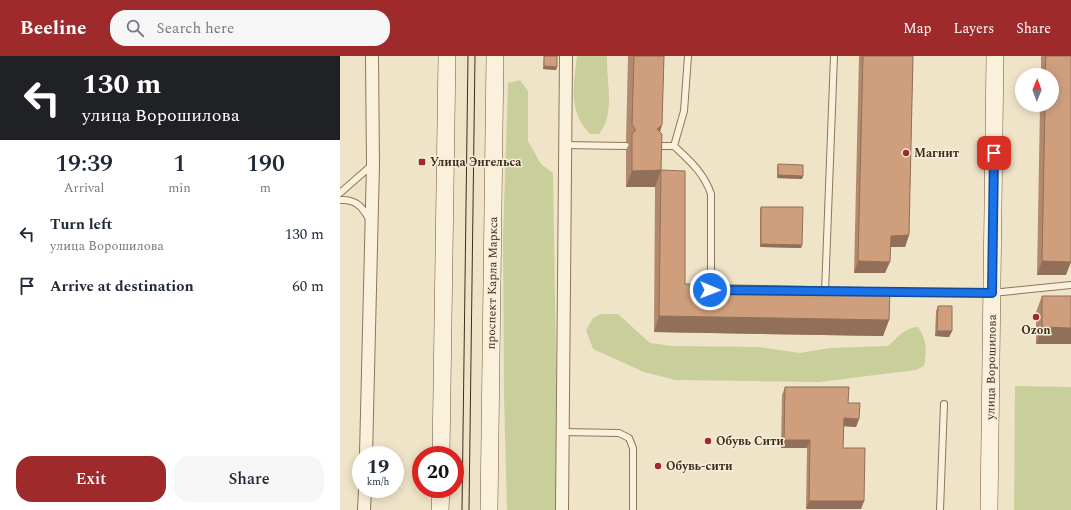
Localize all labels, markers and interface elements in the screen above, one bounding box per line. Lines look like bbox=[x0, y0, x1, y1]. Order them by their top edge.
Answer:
search box bbox=[110, 10, 390, 46]
text: Beeline bbox=[20, 14, 86, 43]
icon: search bbox=[124, 17, 146, 39]
text: Search here bbox=[156, 17, 234, 40]
text: Map bbox=[903, 18, 932, 39]
text: Layers bbox=[954, 18, 994, 39]
text: Share bbox=[1016, 18, 1051, 39]
text: 130 m bbox=[82, 63, 161, 106]
north arrow bbox=[1015, 68, 1059, 112]
map controls bbox=[1015, 68, 1059, 112]
icon: left bbox=[16, 72, 68, 124]
text: улица Ворошилова bbox=[82, 102, 240, 129]
pin bbox=[977, 136, 1011, 170]
icon: arrive bbox=[983, 142, 1005, 164]
place label: Магнит bbox=[914, 144, 959, 163]
text: 19:39 bbox=[55, 146, 113, 182]
text: 1 bbox=[173, 146, 186, 182]
text: 190 bbox=[246, 146, 285, 182]
marker: Магнит bbox=[901, 148, 911, 158]
place label: Улица Энгельса bbox=[430, 153, 522, 172]
marker: Улица Энгельса bbox=[417, 157, 427, 167]
text: Arrival bbox=[64, 178, 104, 198]
text: min bbox=[168, 178, 191, 198]
text: m bbox=[260, 178, 271, 198]
text: Turn left bbox=[50, 213, 112, 236]
street label: проспект Карла Маркса bbox=[482, 216, 503, 350]
icon: left bbox=[16, 223, 38, 245]
text: 130 m bbox=[285, 223, 324, 246]
text: улица Ворошилова bbox=[50, 236, 164, 256]
position arrow bbox=[689, 269, 731, 311]
icon: arrive bbox=[16, 275, 38, 297]
text: Arrive at destination bbox=[50, 275, 194, 298]
text: 60 m bbox=[292, 275, 324, 298]
marker: Ozon bbox=[1031, 312, 1041, 322]
street label: улица Ворошилова bbox=[981, 314, 1002, 421]
place label: Ozon bbox=[1021, 321, 1051, 340]
place label: Обувь Сити bbox=[716, 432, 784, 451]
marker: Обувь Сити bbox=[703, 436, 713, 446]
speed limit sign: 20 bbox=[412, 446, 464, 498]
text: 19 bbox=[367, 452, 389, 482]
button: Exit bbox=[16, 456, 166, 502]
button: Share bbox=[174, 456, 324, 502]
place label: Обувь-сити bbox=[666, 457, 733, 476]
marker: Обувь-сити bbox=[653, 461, 663, 471]
text: km/h bbox=[367, 474, 389, 490]

